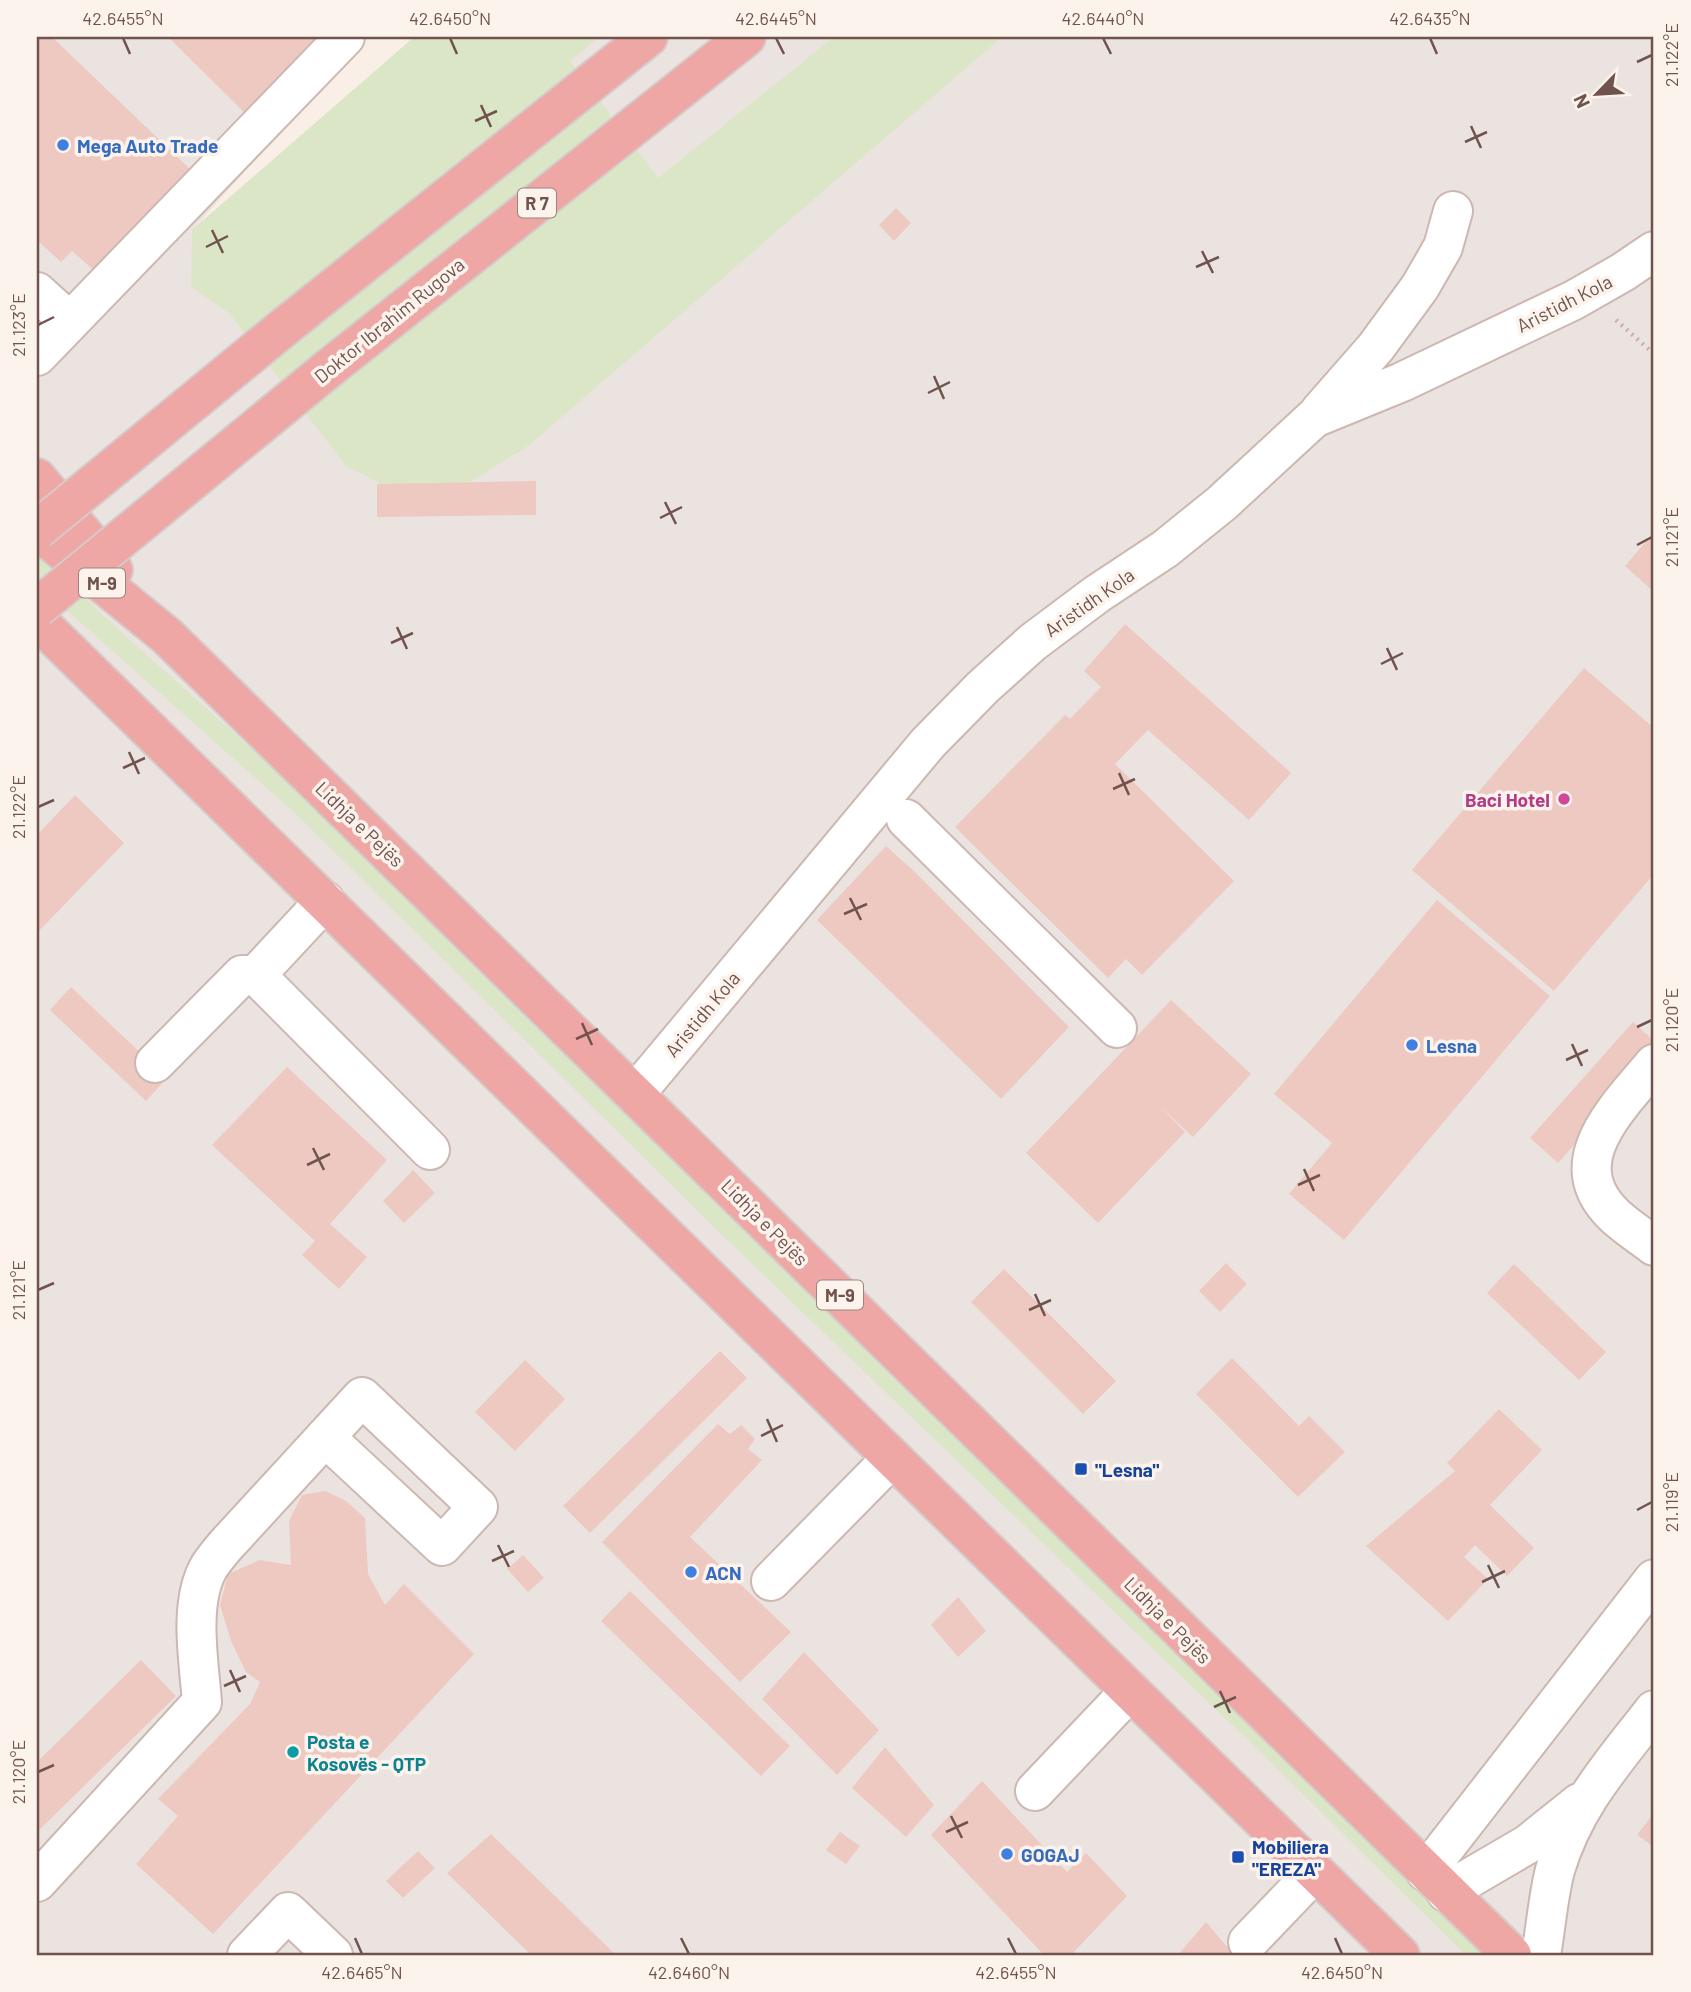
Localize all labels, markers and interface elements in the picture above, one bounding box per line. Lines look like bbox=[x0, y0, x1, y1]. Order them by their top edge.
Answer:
text: 42.6455°N bbox=[82, 7, 164, 29]
text: 42.6450°N bbox=[409, 7, 491, 29]
text: 42.6445°N bbox=[735, 7, 817, 29]
text: 42.6440°N bbox=[1062, 7, 1144, 29]
text: 42.6435°N bbox=[1389, 7, 1471, 29]
text: 21.122°E bbox=[1660, 23, 1682, 87]
north arrow bbox=[1562, 60, 1632, 130]
text: N bbox=[1568, 91, 1594, 112]
place label: Mega Auto Trade bbox=[77, 134, 218, 157]
marker: Mega Auto Trade bbox=[55, 137, 71, 153]
road number: R 7 bbox=[518, 188, 556, 218]
street label: Doktor Ibrahim Rugova bbox=[309, 252, 469, 388]
street label: Aristidh Kola bbox=[1512, 269, 1616, 337]
text: 21.123°E bbox=[7, 293, 29, 357]
text: 21.121°E bbox=[1660, 507, 1682, 567]
street label: Aristidh Kola bbox=[1040, 563, 1138, 641]
road number: M-9 bbox=[79, 568, 125, 598]
text: 21.122°E bbox=[7, 775, 29, 839]
street label: Lidhja e Pejës bbox=[311, 776, 409, 872]
place label: Baci Hotel bbox=[1465, 788, 1550, 811]
marker: Baci Hotel bbox=[1556, 791, 1572, 807]
street label: Aristidh Kola bbox=[660, 967, 744, 1061]
text: 21.120°E bbox=[1660, 988, 1682, 1052]
place label: Lesna bbox=[1426, 1034, 1477, 1057]
marker: Lesna bbox=[1404, 1037, 1420, 1053]
street label: Lidhja e Pejës bbox=[717, 1174, 813, 1270]
text: 21.121°E bbox=[7, 1260, 29, 1320]
road number: M-9 bbox=[817, 1280, 863, 1310]
place label: "Lesna" bbox=[1095, 1458, 1159, 1481]
marker: "Lesna" bbox=[1073, 1461, 1089, 1477]
text: 21.119°E bbox=[1660, 1472, 1682, 1532]
place label: ACN bbox=[705, 1561, 742, 1584]
marker: ACN bbox=[683, 1564, 699, 1580]
street label: Lidhja e Pejës bbox=[1120, 1572, 1216, 1668]
place label: Posta e Kosovës - QTP bbox=[307, 1730, 426, 1775]
text: 21.120°E bbox=[7, 1740, 29, 1804]
marker: Posta e Kosovës - QTP bbox=[285, 1744, 301, 1760]
place label: Mobiliera "EREZA" bbox=[1252, 1835, 1329, 1880]
place label: GOGAJ bbox=[1021, 1843, 1080, 1866]
marker: GOGAJ bbox=[999, 1846, 1015, 1862]
marker: Mobiliera "EREZA" bbox=[1230, 1849, 1246, 1865]
text: 42.6465°N bbox=[321, 1961, 403, 1983]
text: 42.6460°N bbox=[648, 1961, 730, 1983]
text: 42.6455°N bbox=[975, 1961, 1057, 1983]
text: 42.6450°N bbox=[1301, 1961, 1383, 1983]

